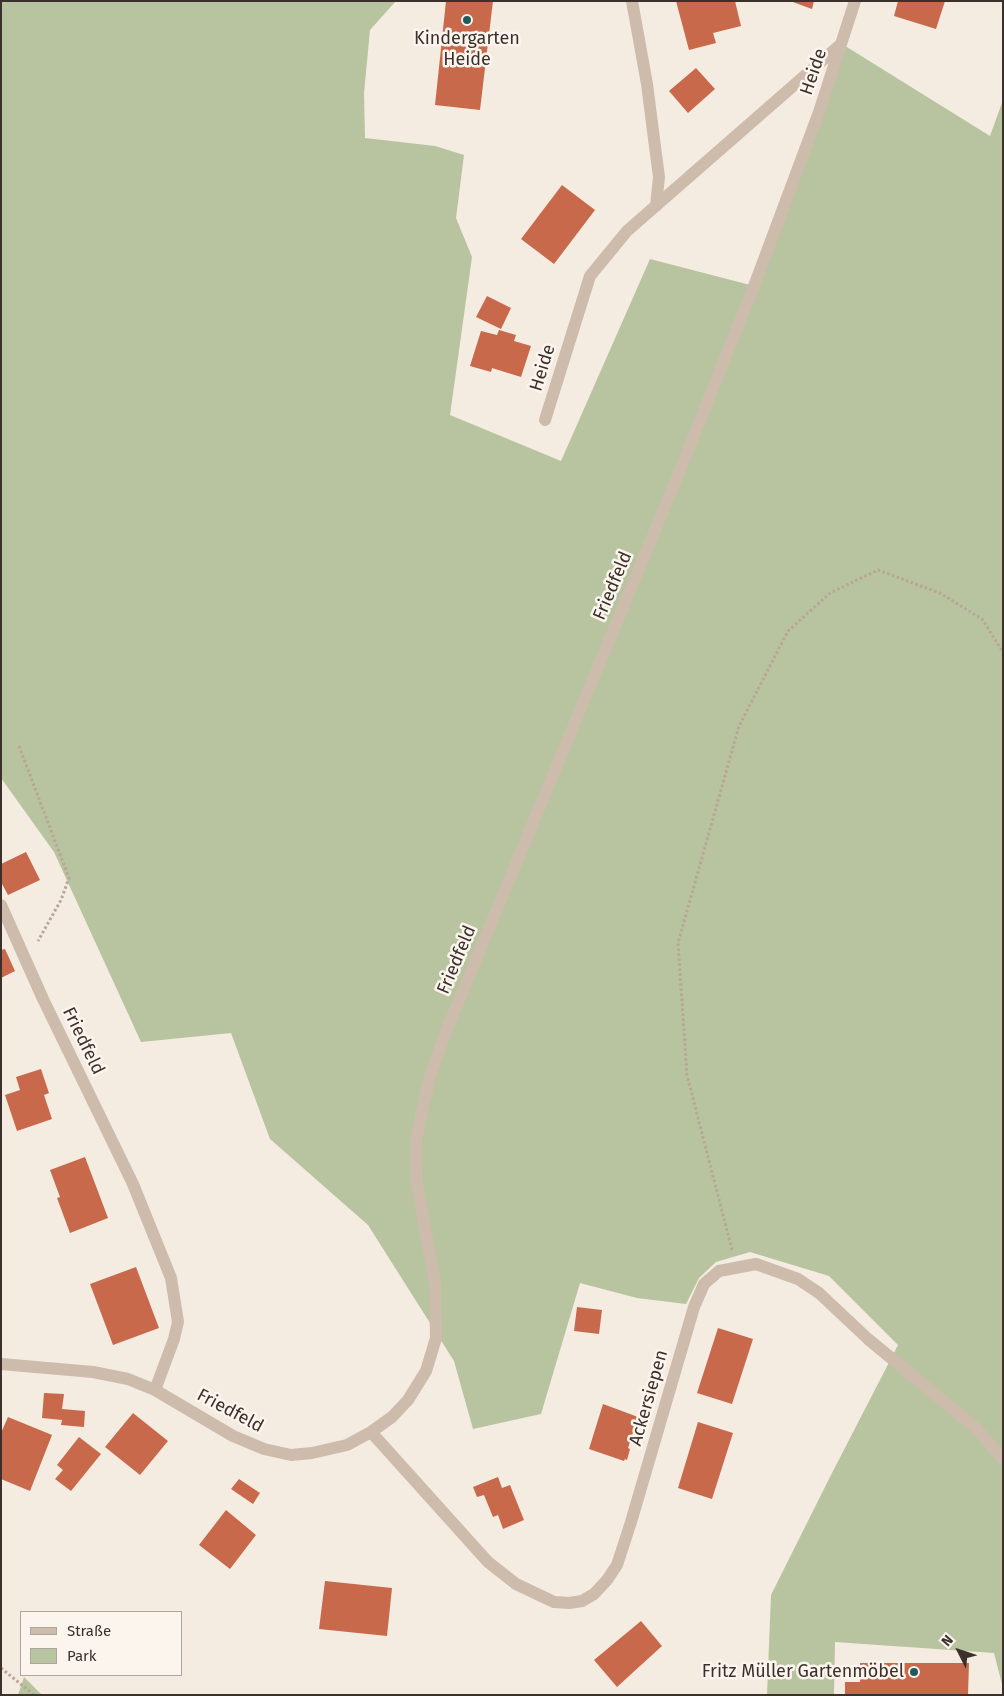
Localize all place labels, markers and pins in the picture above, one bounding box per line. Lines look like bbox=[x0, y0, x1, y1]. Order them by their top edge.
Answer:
marker: Kindergarten Heide bbox=[461, 14, 473, 26]
place label: Kindergarten Heide bbox=[414, 28, 520, 70]
place label: Fritz Müller Gartenmöbel bbox=[702, 1661, 904, 1683]
marker: Fritz Müller Gartenmöbel bbox=[908, 1666, 920, 1678]

